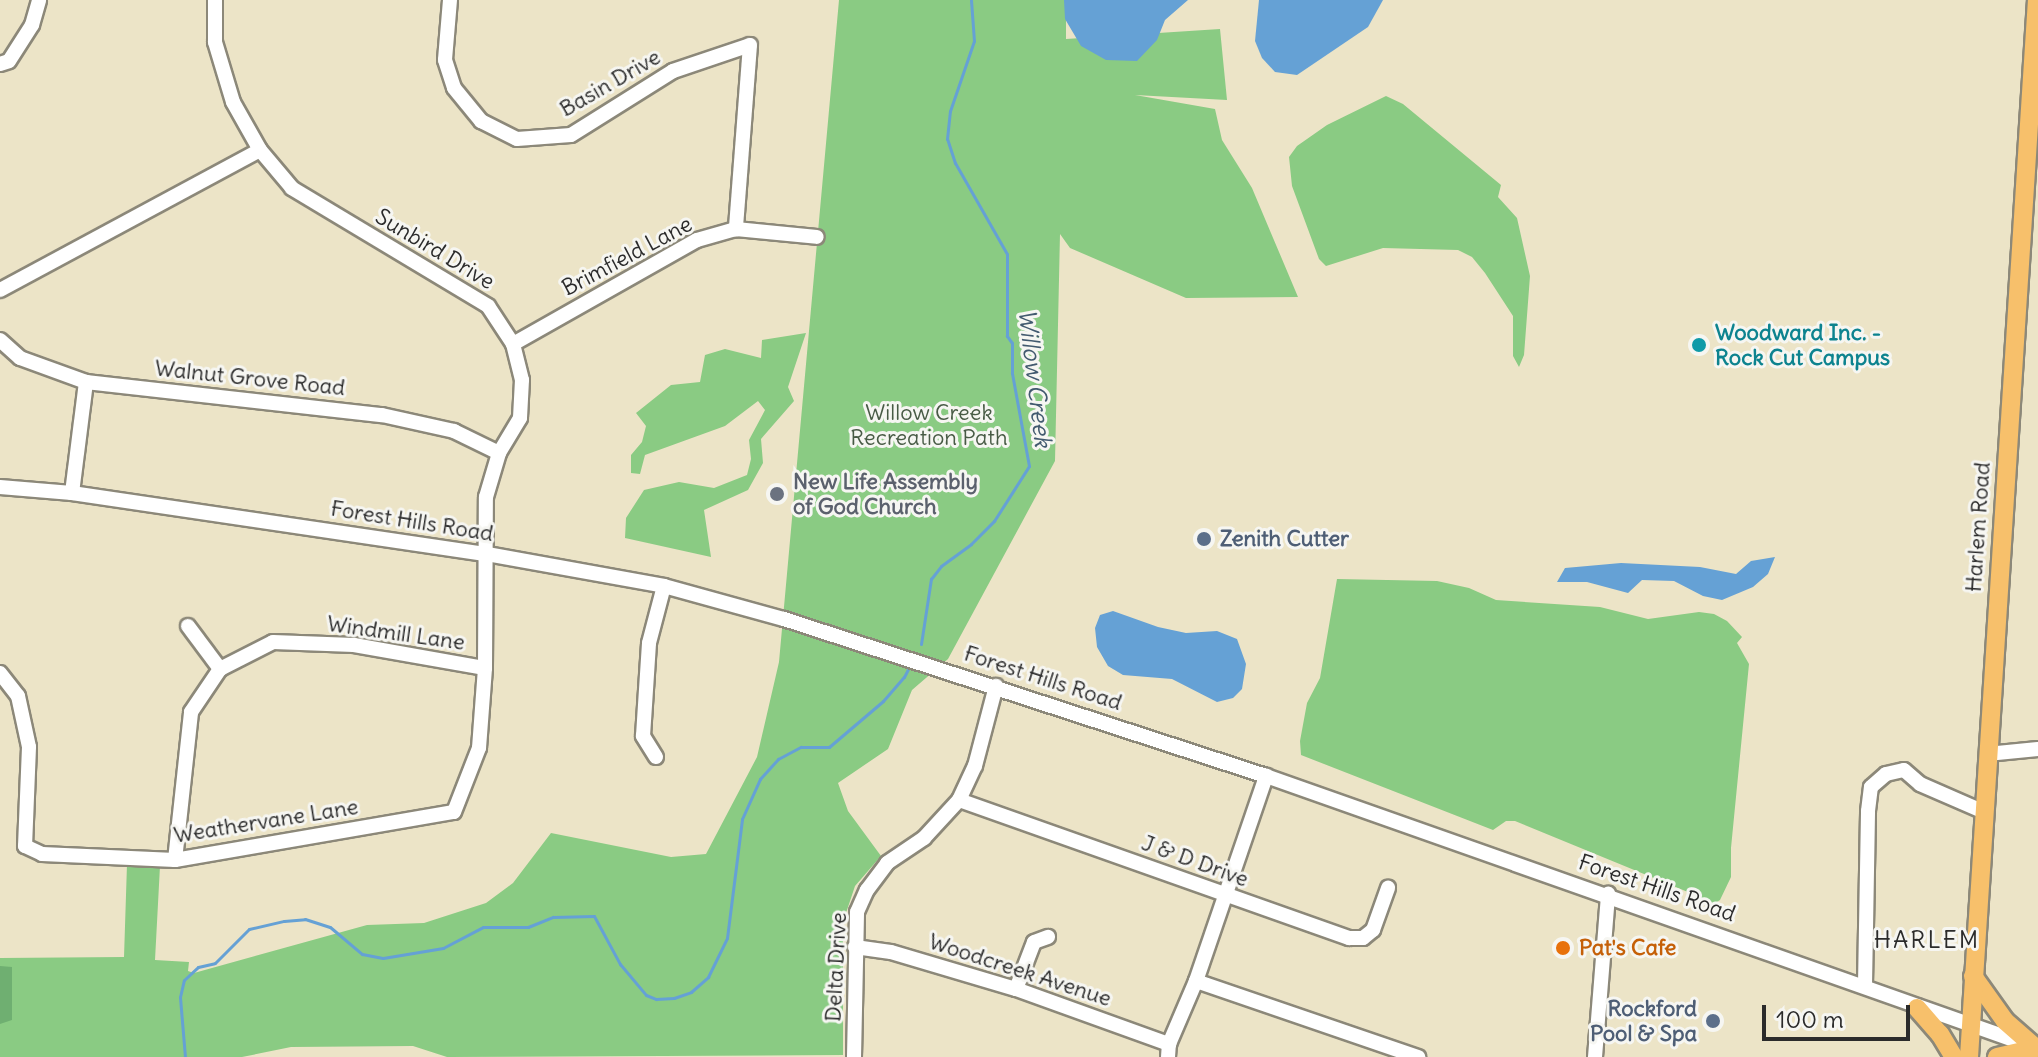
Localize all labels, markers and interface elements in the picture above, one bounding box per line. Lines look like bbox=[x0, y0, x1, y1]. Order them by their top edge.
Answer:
street label: Basin Drive bbox=[555, 44, 665, 122]
street label: Sunbird Drive bbox=[371, 203, 499, 295]
street label: Brimfield Lane bbox=[557, 211, 697, 301]
water label: Willow Creek bbox=[1012, 307, 1058, 449]
place label: Woodward Inc. - Rock Cut Campus bbox=[1715, 319, 1890, 370]
marker: Woodward Inc. - Rock Cut Campus bbox=[1690, 336, 1708, 354]
street label: Walnut Grove Road bbox=[154, 355, 346, 401]
park label: Willow Creek Recreation Path bbox=[850, 399, 1008, 450]
street label: Harlem Road bbox=[1960, 461, 1996, 593]
place label: New Life Assembly of God Church bbox=[793, 468, 978, 520]
marker: New Life Assembly of God Church bbox=[768, 485, 786, 503]
street label: Forest Hills Road bbox=[329, 495, 495, 547]
place label: Zenith Cutter bbox=[1220, 526, 1349, 552]
marker: Zenith Cutter bbox=[1195, 530, 1213, 548]
street label: Windmill Lane bbox=[325, 610, 467, 656]
street label: Forest Hills Road bbox=[961, 640, 1125, 716]
street label: Weathervane Lane bbox=[172, 793, 360, 849]
street label: J & D Drive bbox=[1138, 829, 1252, 893]
street label: Forest Hills Road bbox=[1575, 849, 1739, 927]
street label: Delta Drive bbox=[820, 912, 852, 1022]
district label: HARLEM bbox=[1874, 926, 1980, 954]
street label: Woodcreek Avenue bbox=[925, 928, 1115, 1012]
place label: Pat's Cafe bbox=[1579, 935, 1676, 961]
marker: Pat's Cafe bbox=[1554, 939, 1572, 957]
scale bar bbox=[1766, 989, 1914, 1039]
place label: Rockford Pool & Spa bbox=[1590, 995, 1697, 1046]
text: 100 m bbox=[1776, 1004, 1844, 1034]
marker: Rockford Pool & Spa bbox=[1704, 1012, 1722, 1030]

